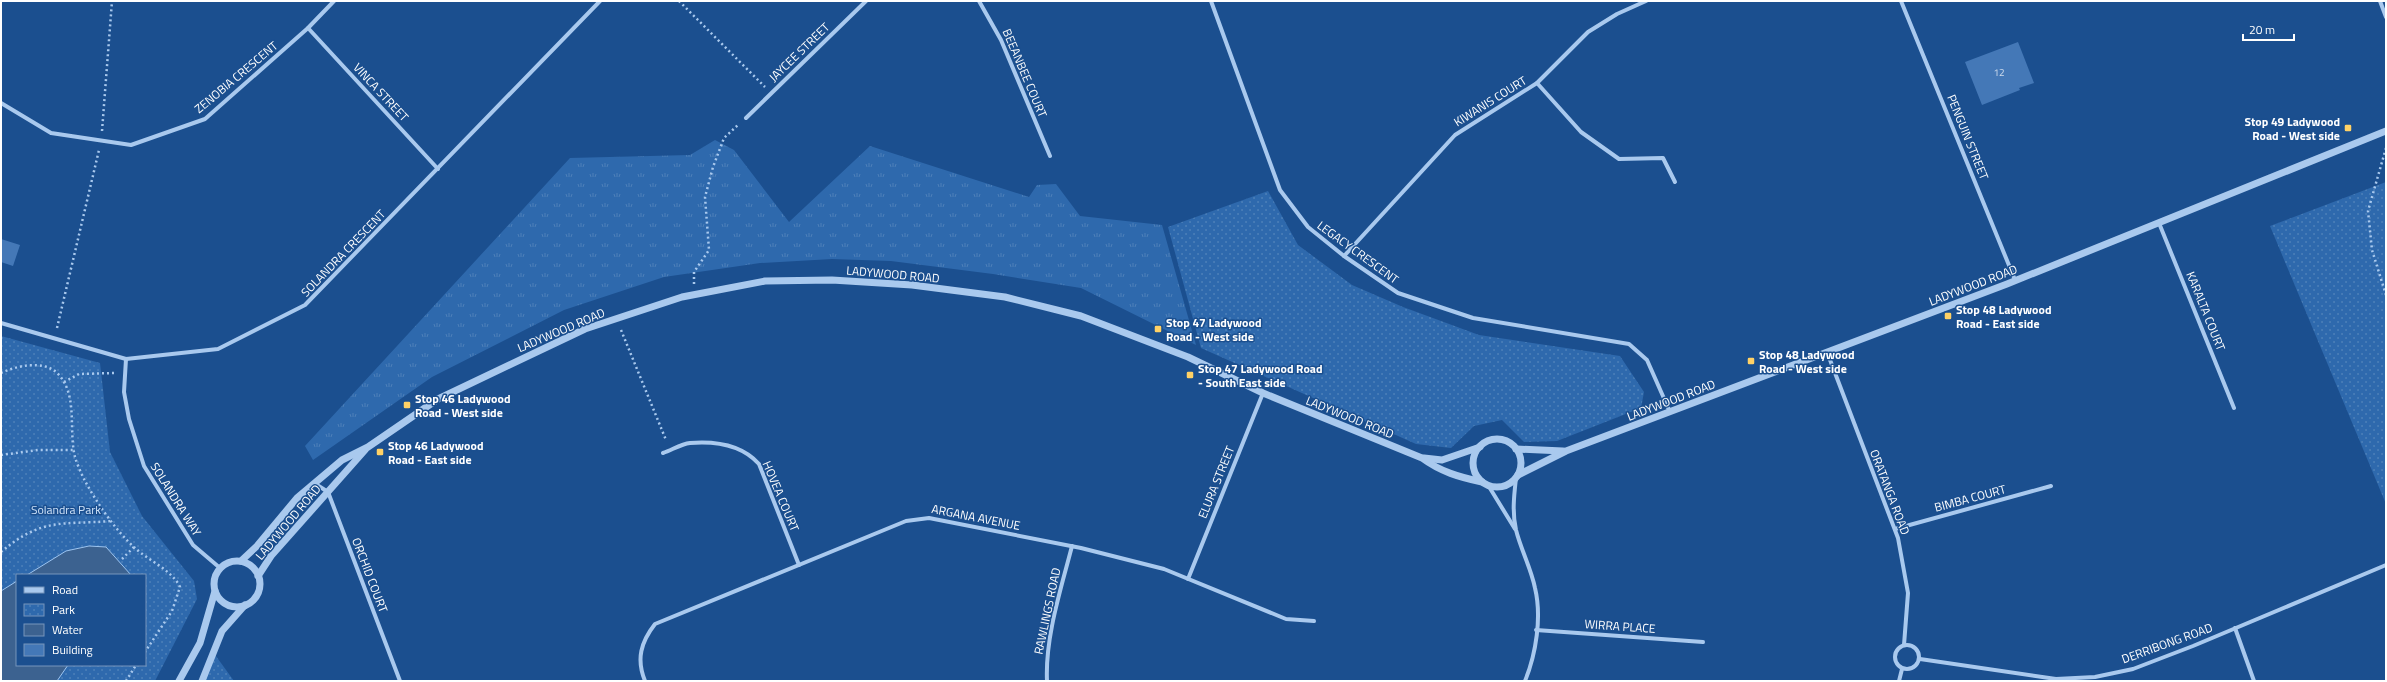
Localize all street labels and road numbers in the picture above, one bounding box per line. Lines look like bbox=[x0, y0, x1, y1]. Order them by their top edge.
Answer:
street label: JAYCEE STREET bbox=[764, 17, 834, 86]
street label: BEEANBEE COURT bbox=[998, 26, 1053, 121]
street label: ZENOBIA CRESCENT bbox=[190, 36, 282, 118]
street label: VINCA STREET bbox=[349, 58, 414, 126]
street label: KIWANIS COURT bbox=[1450, 71, 1531, 131]
street label: PENGUIN STREET bbox=[1942, 91, 1994, 183]
street label: SOLANDRA CRESCENT bbox=[296, 205, 390, 301]
street label: LEGACY CRESCENT bbox=[1313, 216, 1403, 289]
street label: LADYWOOD ROAD bbox=[1926, 259, 2020, 311]
street label: LADYWOOD ROAD bbox=[846, 260, 941, 288]
street label: KARALTA COURT bbox=[2181, 268, 2231, 354]
street label: LADYWOOD ROAD bbox=[514, 303, 608, 357]
street label: LADYWOOD ROAD bbox=[1624, 374, 1718, 426]
street label: LADYWOOD ROAD bbox=[1303, 391, 1397, 443]
street label: ELURA STREET bbox=[1193, 442, 1239, 521]
street label: ORATANGA ROAD bbox=[1865, 447, 1915, 538]
street label: SOLANDRA WAY bbox=[146, 458, 207, 540]
street label: HOVEA COURT bbox=[758, 458, 805, 535]
street label: BIMBA COURT bbox=[1932, 479, 2008, 517]
street label: LADYWOOD ROAD bbox=[251, 480, 326, 564]
street label: ARGANA AVENUE bbox=[930, 499, 1022, 535]
street label: ORCHID COURT bbox=[347, 535, 393, 616]
street label: RAWLINGS ROAD bbox=[1029, 566, 1066, 656]
street label: WIRRA PLACE bbox=[1584, 614, 1656, 638]
street label: DERRIBONG ROAD bbox=[2119, 618, 2215, 668]

